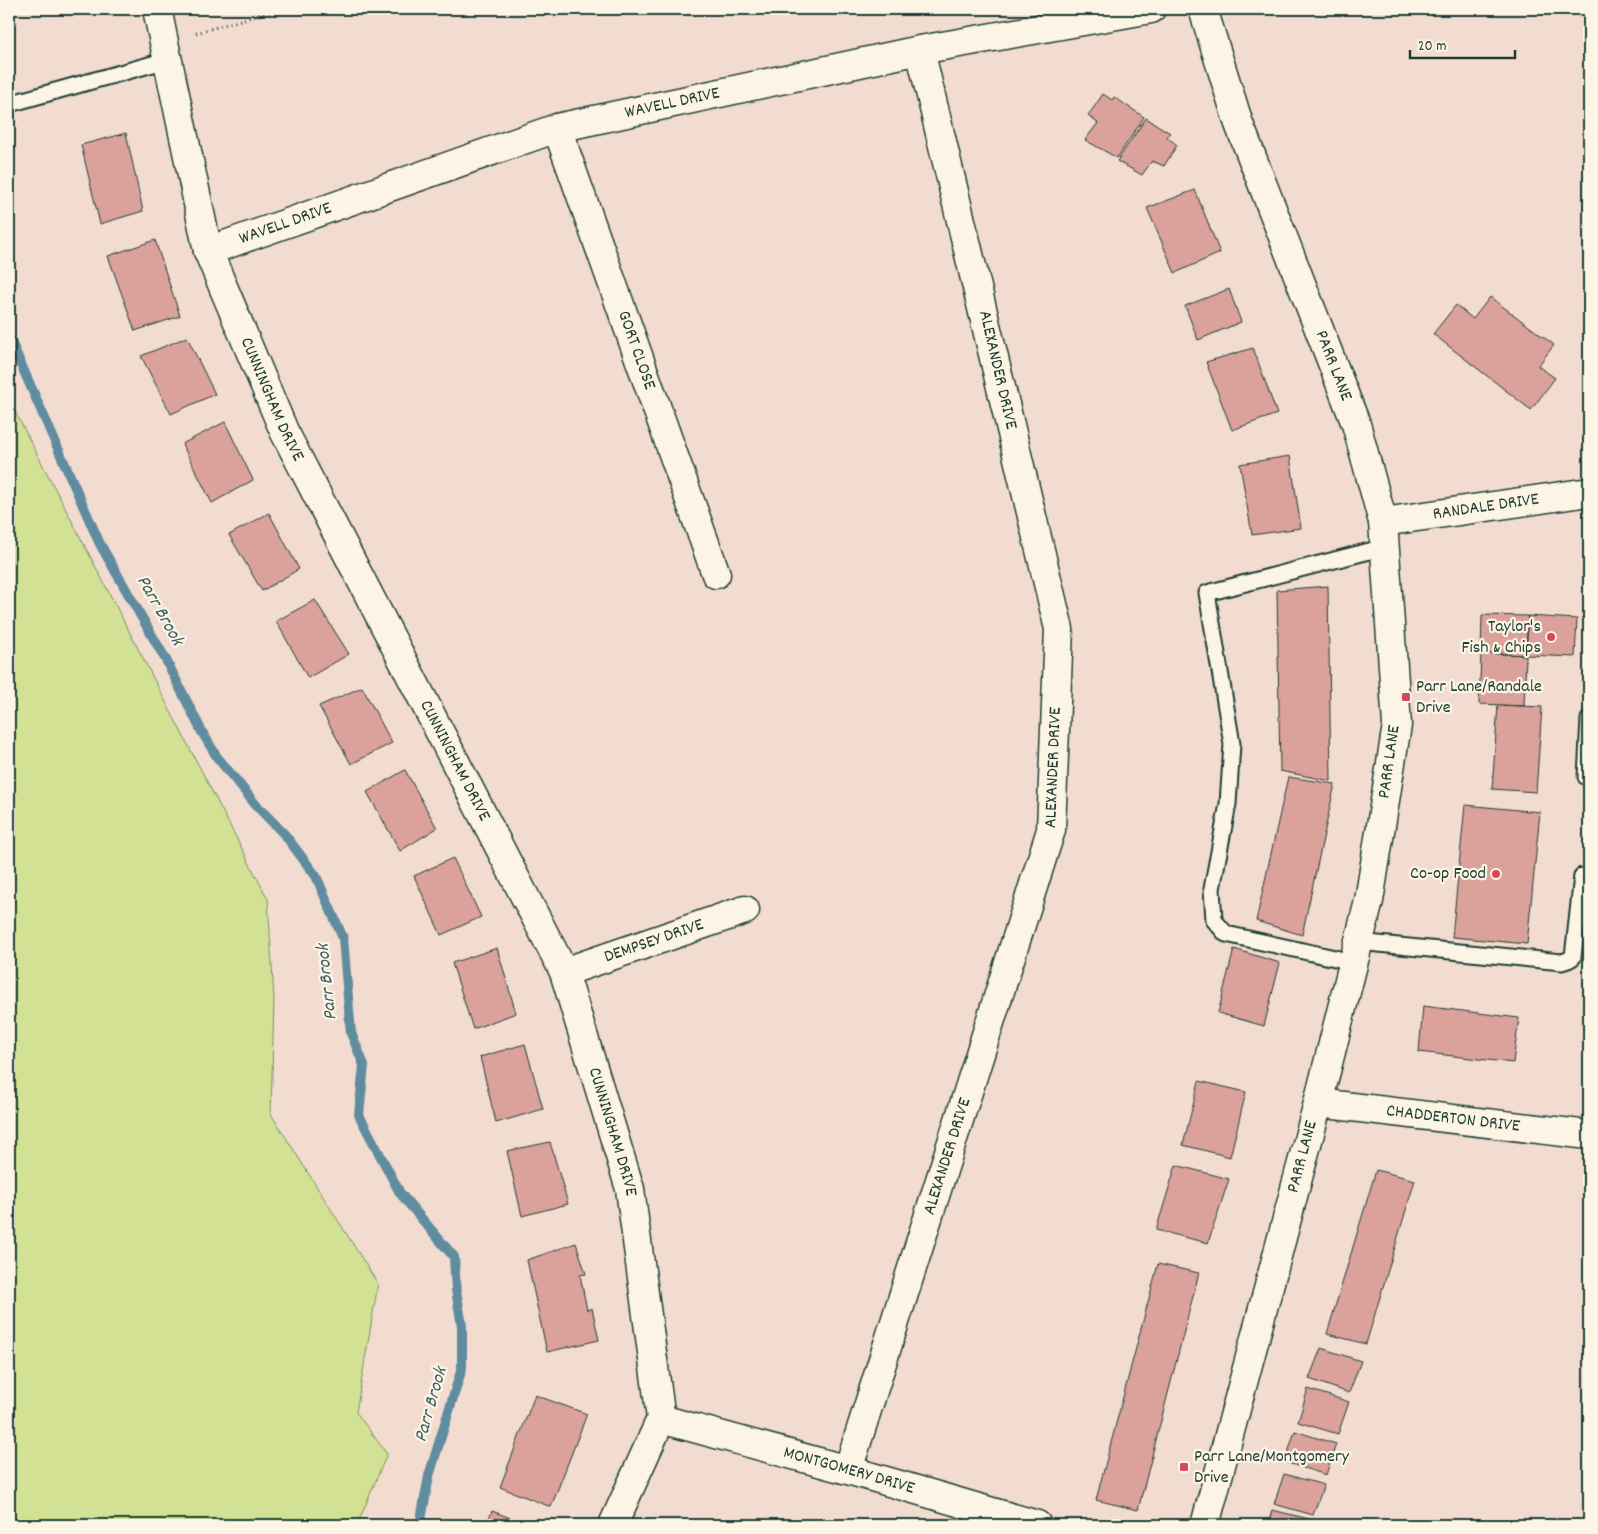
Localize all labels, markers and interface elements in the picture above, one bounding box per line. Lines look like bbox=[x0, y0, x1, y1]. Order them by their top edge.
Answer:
scale bar bbox=[1410, 28, 1516, 60]
text: 20 m bbox=[1418, 36, 1446, 58]
street label: WAVELL DRIVE bbox=[623, 81, 722, 126]
street label: WAVELL DRIVE bbox=[236, 196, 335, 252]
street label: GORT CLOSE bbox=[611, 307, 662, 393]
street label: ALEXANDER DRIVE bbox=[971, 308, 1023, 432]
street label: PARR LANE bbox=[1308, 327, 1358, 405]
street label: CUNNINGHAM DRIVE bbox=[233, 334, 310, 466]
street label: RANDALE DRIVE bbox=[1431, 487, 1541, 527]
water label: Parr Brook bbox=[129, 571, 190, 653]
place label: Taylor's Fish & Chips bbox=[1461, 615, 1541, 661]
marker: Taylor's Fish & Chips bbox=[1545, 631, 1557, 643]
place label: Parr Lane/Randale Drive bbox=[1416, 675, 1542, 721]
marker: Parr Lane/Randale Drive bbox=[1400, 691, 1412, 703]
street label: CUNNINGHAM DRIVE bbox=[413, 696, 496, 826]
street label: ALEXANDER DRIVE bbox=[1039, 706, 1068, 829]
street label: PARR LANE bbox=[1372, 724, 1408, 800]
place label: Co-op Food bbox=[1410, 862, 1486, 887]
marker: Co-op Food bbox=[1490, 868, 1502, 880]
street label: DEMPSEY DRIVE bbox=[601, 913, 707, 970]
water label: Parr Brook bbox=[310, 940, 345, 1022]
street label: CUNNINGHAM DRIVE bbox=[581, 1065, 643, 1198]
street label: ALEXANDER DRIVE bbox=[917, 1095, 978, 1218]
street label: CHADDERTON DRIVE bbox=[1385, 1099, 1521, 1139]
street label: PARR LANE bbox=[1281, 1118, 1325, 1196]
water label: Parr Brook bbox=[408, 1362, 456, 1446]
street label: MONTGOMERY DRIVE bbox=[781, 1440, 918, 1501]
place label: Parr Lane/Montgomery Drive bbox=[1194, 1445, 1350, 1491]
marker: Parr Lane/Montgomery Drive bbox=[1178, 1461, 1190, 1473]

